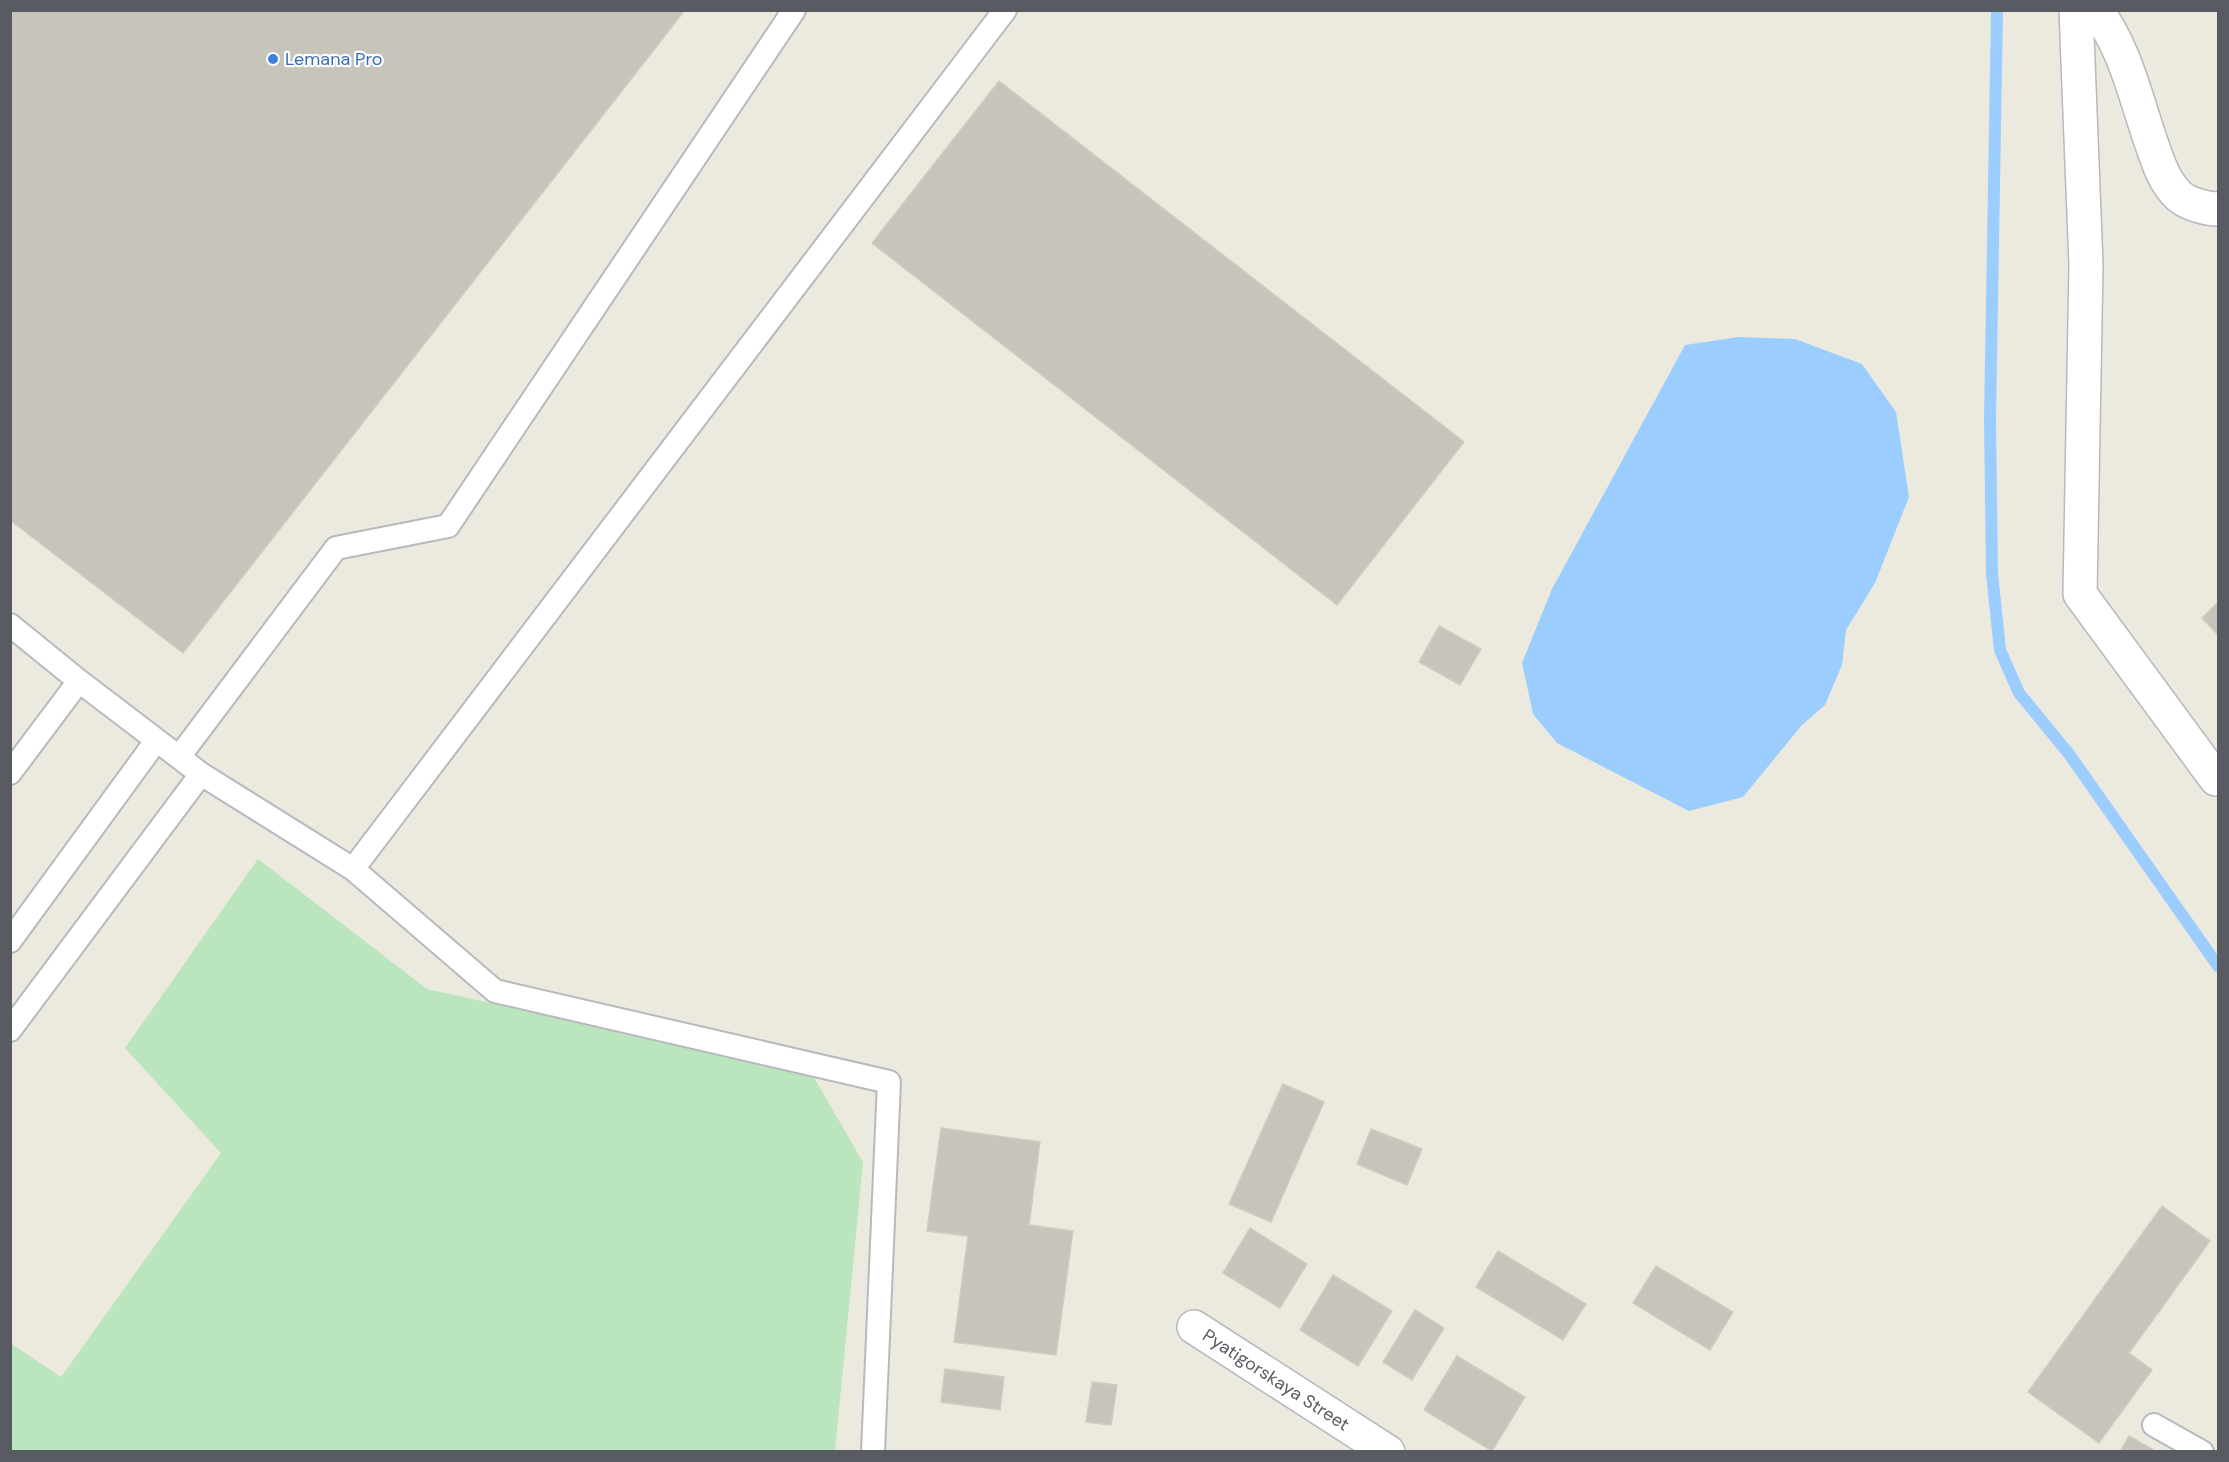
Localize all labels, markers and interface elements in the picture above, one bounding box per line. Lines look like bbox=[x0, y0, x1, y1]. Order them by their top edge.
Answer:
place label: Lemana Pro bbox=[285, 47, 383, 71]
marker: Lemana Pro bbox=[266, 52, 280, 66]
street label: Pyatigorskaya Street bbox=[1198, 1324, 1354, 1436]

